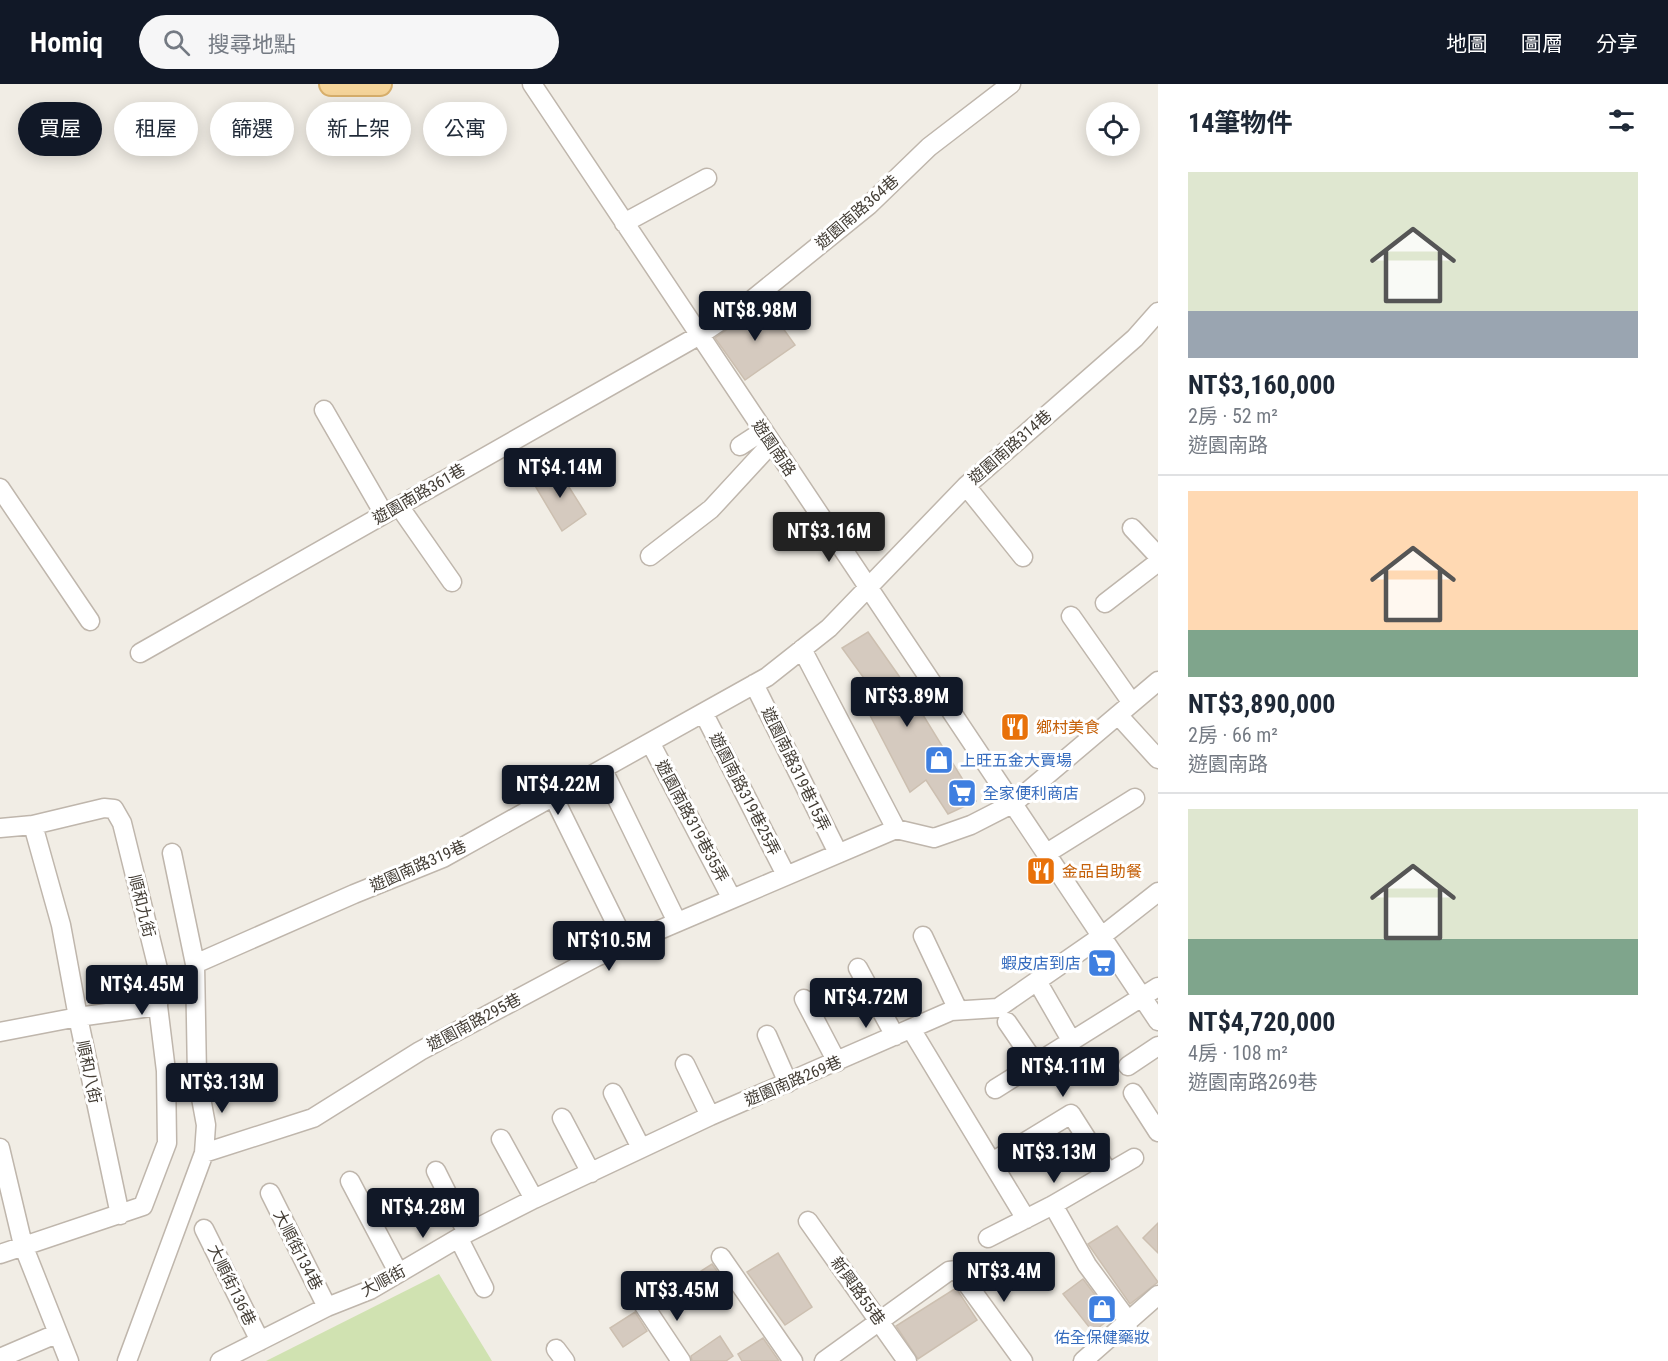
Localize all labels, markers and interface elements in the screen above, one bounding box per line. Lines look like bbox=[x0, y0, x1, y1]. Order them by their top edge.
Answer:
search box bbox=[139, 15, 559, 69]
text: Homiq bbox=[30, 26, 103, 59]
icon: search bbox=[160, 26, 193, 59]
text: 搜尋地點 bbox=[208, 32, 296, 57]
text: 地圖 bbox=[1446, 32, 1488, 56]
text: 圖層 bbox=[1521, 32, 1563, 56]
text: 分享 bbox=[1596, 32, 1638, 56]
chip: 買屋 bbox=[18, 102, 102, 156]
chip: 租屋 bbox=[114, 102, 198, 156]
chip: 篩選 bbox=[210, 102, 294, 156]
chip: 新上架 bbox=[306, 102, 411, 156]
chip: 公寓 bbox=[423, 102, 507, 156]
map controls bbox=[1086, 102, 1140, 156]
button: locate bbox=[1086, 102, 1140, 156]
icon: filters bbox=[1605, 104, 1638, 137]
text: 14筆物件 bbox=[1188, 108, 1292, 138]
street label: 遊園南路364巷 bbox=[812, 171, 902, 253]
icon: home bbox=[1359, 211, 1467, 319]
pin: NT$8.98M bbox=[693, 291, 817, 342]
text: NT$8.98M bbox=[713, 298, 797, 322]
text: NT$3,160,000 bbox=[1188, 370, 1336, 400]
text: 2房 · 52 m² bbox=[1188, 404, 1278, 428]
street label: 遊園南路314巷 bbox=[965, 406, 1055, 488]
street label: 遊園南路 bbox=[748, 416, 800, 480]
text: 遊園南路 bbox=[1188, 433, 1268, 457]
pin: NT$4.14M bbox=[498, 448, 622, 499]
text: NT$4.14M bbox=[518, 455, 602, 479]
street label: 遊園南路361巷 bbox=[369, 460, 469, 528]
pin: NT$3.16M bbox=[767, 512, 891, 563]
text: NT$3.16M bbox=[787, 519, 871, 543]
icon: home bbox=[1359, 530, 1467, 638]
pin: NT$3.89M bbox=[845, 677, 969, 728]
text: NT$3.89M bbox=[865, 684, 949, 708]
text: NT$3,890,000 bbox=[1188, 689, 1336, 719]
street label: 遊園南路319巷15弄 bbox=[758, 704, 834, 834]
restaurant icon: 鄉村美食 bbox=[999, 711, 1031, 743]
place label: 鄉村美食 bbox=[1036, 718, 1100, 737]
text: 2房 · 66 m² bbox=[1188, 723, 1278, 747]
street label: 遊園南路319巷25弄 bbox=[706, 729, 784, 859]
shop icon: 上旺五金大賣場 bbox=[923, 744, 955, 776]
place label: 上旺五金大賣場 bbox=[960, 751, 1072, 770]
text: 遊園南路 bbox=[1188, 752, 1268, 776]
street label: 遊園南路319巷35弄 bbox=[652, 757, 732, 885]
pin: NT$4.22M bbox=[496, 765, 620, 816]
text: NT$4.22M bbox=[516, 772, 600, 796]
supermarket icon: 全家便利商店 bbox=[946, 777, 978, 809]
place label: 全家便利商店 bbox=[983, 784, 1079, 803]
street label: 遊園南路319巷 bbox=[367, 836, 469, 896]
icon: home bbox=[1359, 848, 1467, 956]
restaurant icon: 金品自助餐 bbox=[1025, 855, 1057, 887]
place label: 金品自助餐 bbox=[1062, 862, 1142, 881]
street label: 順和九街 bbox=[125, 873, 159, 939]
pin: NT$10.5M bbox=[547, 921, 671, 972]
text: NT$10.5M bbox=[567, 928, 651, 952]
supermarket icon: 蝦皮店到店 bbox=[1086, 947, 1118, 979]
place label: 蝦皮店到店 bbox=[1001, 954, 1081, 973]
pin: NT$4.45M bbox=[80, 965, 204, 1016]
text: NT$4.45M bbox=[100, 972, 184, 996]
pin: NT$4.72M bbox=[804, 978, 928, 1029]
text: NT$4.72M bbox=[824, 985, 908, 1009]
street label: 遊園南路295巷 bbox=[424, 989, 524, 1055]
text: NT$4,720,000 bbox=[1188, 1007, 1336, 1037]
street label: 順和八街 bbox=[73, 1039, 105, 1105]
text: 4房 · 108 m² bbox=[1188, 1041, 1288, 1065]
pin: NT$4.11M bbox=[1001, 1047, 1125, 1098]
street label: 遊園南路269巷 bbox=[742, 1052, 844, 1110]
text: NT$4.11M bbox=[1021, 1054, 1105, 1078]
pin: NT$3.13M bbox=[160, 1063, 284, 1114]
text: NT$3.13M bbox=[180, 1070, 264, 1094]
text: 遊園南路269巷 bbox=[1188, 1070, 1318, 1094]
pin: NT$3.13M bbox=[992, 1133, 1116, 1184]
text: NT$3.13M bbox=[1012, 1140, 1096, 1164]
pin: NT$4.28M bbox=[361, 1188, 485, 1239]
text: NT$4.28M bbox=[381, 1195, 465, 1219]
street label: 大順街134巷 bbox=[270, 1207, 326, 1293]
street label: 大順街136巷 bbox=[204, 1241, 260, 1329]
pin: NT$3.4M bbox=[949, 1252, 1059, 1303]
street label: 新興路55巷 bbox=[827, 1253, 889, 1329]
text: NT$3.4M bbox=[967, 1259, 1041, 1283]
street label: 大順街 bbox=[357, 1261, 409, 1301]
pin: NT$3.45M bbox=[615, 1271, 739, 1322]
text: NT$3.45M bbox=[635, 1278, 719, 1302]
shop icon: 佑全保健藥妝 bbox=[1086, 1293, 1118, 1325]
place label: 佑全保健藥妝 bbox=[1054, 1328, 1150, 1347]

